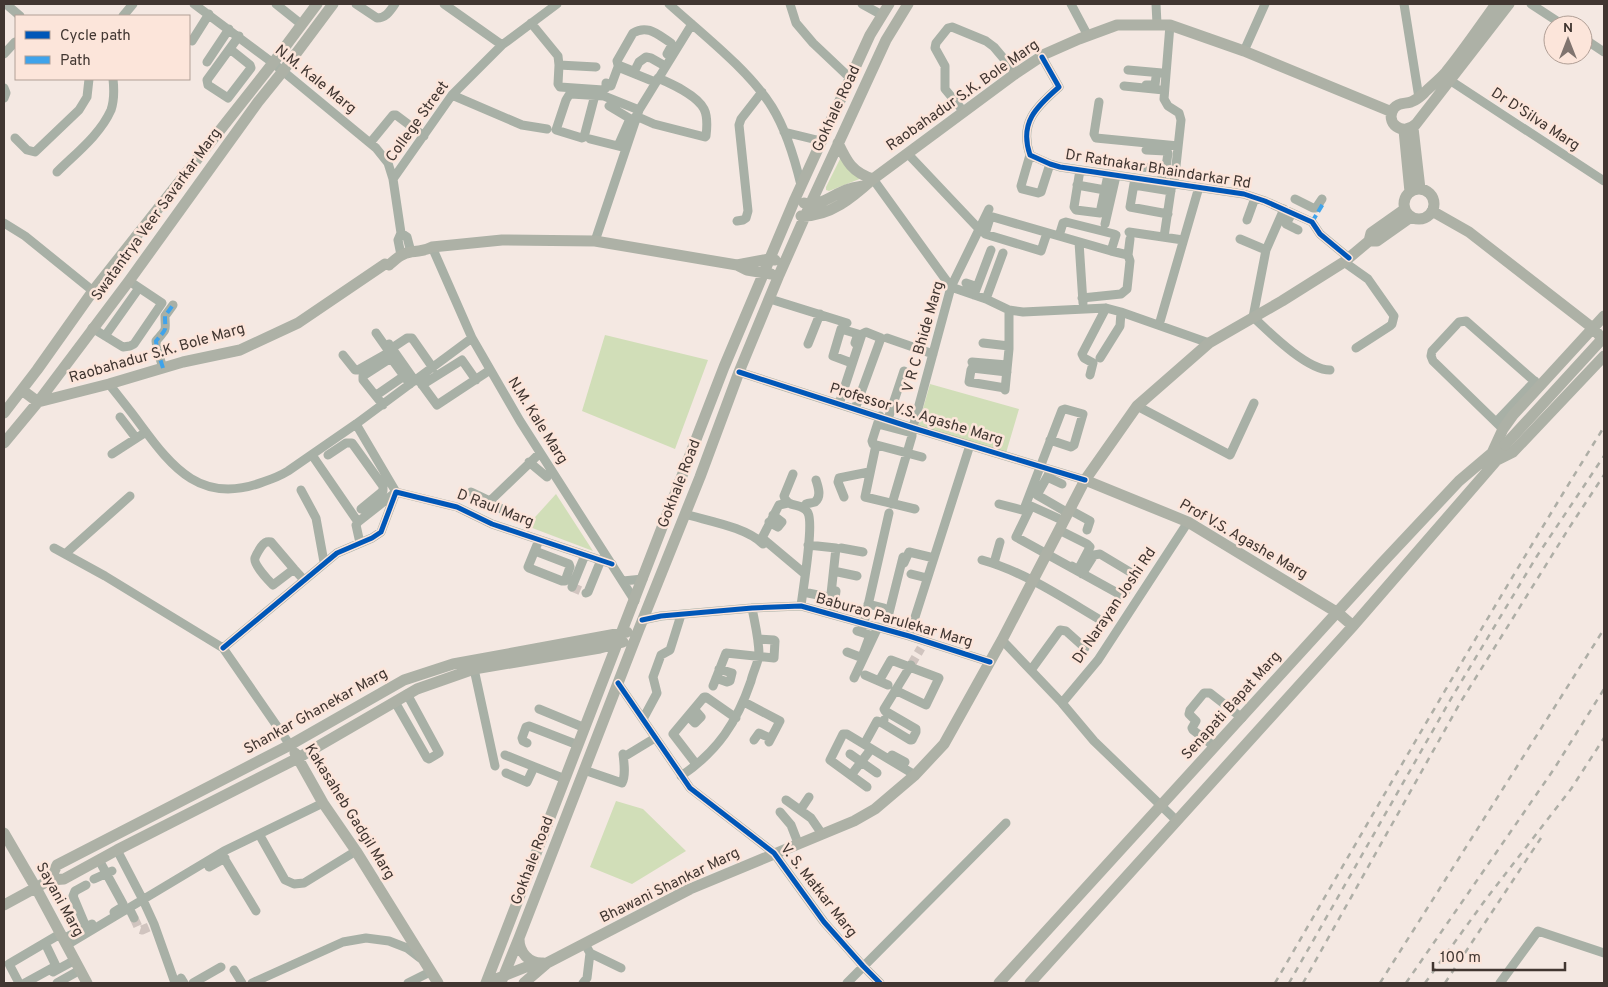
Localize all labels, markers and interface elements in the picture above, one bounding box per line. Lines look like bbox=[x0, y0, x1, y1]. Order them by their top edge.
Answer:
legend bbox=[15, 15, 190, 80]
north arrow bbox=[1543, 15, 1593, 65]
text: N bbox=[1563, 20, 1573, 37]
text: Cycle path bbox=[60, 27, 131, 46]
street label: Raobahadur S.K. Bole Marg bbox=[883, 36, 1043, 156]
street label: N.M. Kale Marg bbox=[270, 41, 360, 119]
text: Path bbox=[60, 52, 91, 71]
street label: Gokhale Road bbox=[809, 63, 865, 155]
street label: College Street bbox=[382, 78, 454, 166]
street label: Dr D'Silva Marg bbox=[1487, 84, 1583, 156]
street label: Swatantrya Veer Savarkar Marg bbox=[88, 125, 226, 305]
street label: Dr Ratnakar Bhaindarkar Rd bbox=[1064, 146, 1252, 194]
street label: V R C Bhide Marg bbox=[899, 279, 949, 395]
street label: Raobahadur S.K. Bole Marg bbox=[67, 320, 247, 388]
street label: N.M. Kale Marg bbox=[503, 374, 571, 468]
street label: Professor V.S. Agashe Marg bbox=[827, 380, 1005, 450]
street label: Gokhale Road bbox=[654, 437, 706, 531]
street label: D Raul Marg bbox=[454, 486, 536, 532]
street label: Prof V.S. Agashe Marg bbox=[1176, 496, 1310, 584]
street label: Dr Narayan Joshi Rd bbox=[1069, 544, 1161, 668]
street label: Baburao Parulekar Marg bbox=[813, 589, 975, 653]
street label: Senapati Bapat Marg bbox=[1178, 648, 1286, 764]
street label: Shankar Ghanekar Marg bbox=[241, 665, 391, 759]
street label: Kakasaheb Gadgil Marg bbox=[299, 741, 399, 883]
street label: Gokhale Road bbox=[507, 814, 559, 908]
street label: V. S. Matkar Marg bbox=[775, 840, 861, 942]
street label: Bhawani Shankar Marg bbox=[597, 844, 743, 928]
street label: Sayani Marg bbox=[31, 860, 87, 940]
scale bar bbox=[1433, 940, 1566, 972]
text: 100 m bbox=[1440, 949, 1481, 968]

